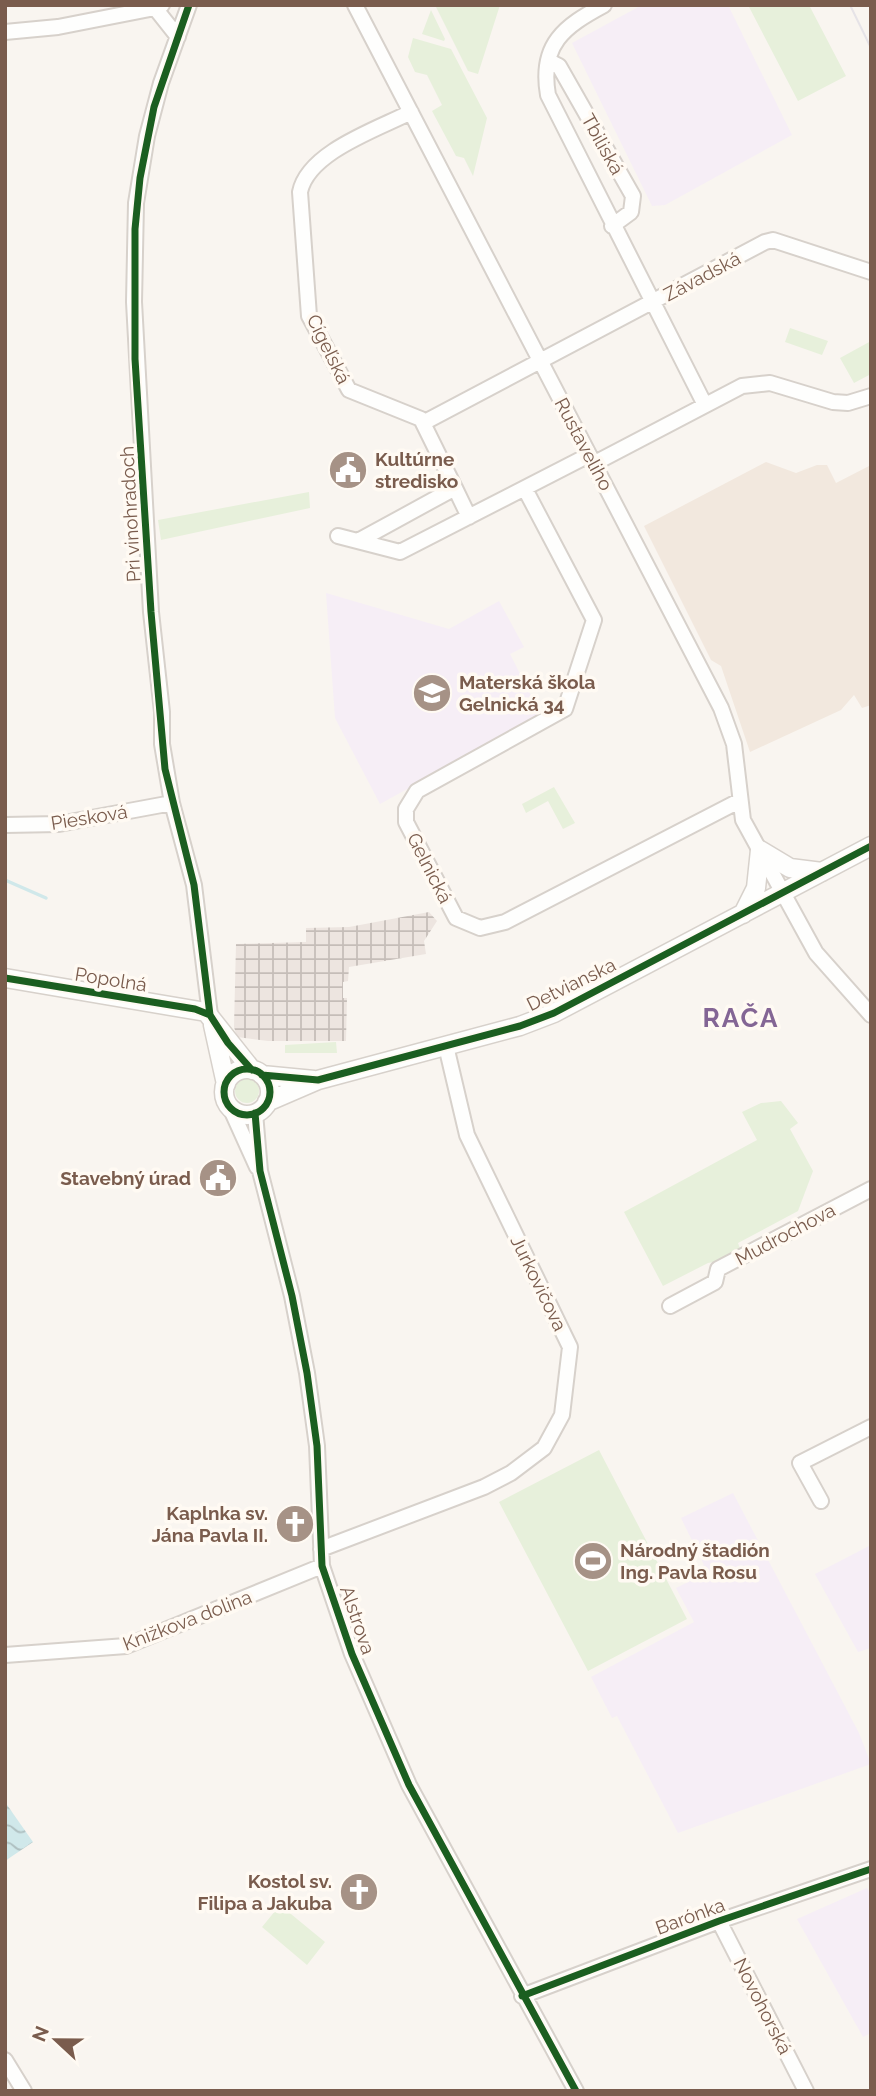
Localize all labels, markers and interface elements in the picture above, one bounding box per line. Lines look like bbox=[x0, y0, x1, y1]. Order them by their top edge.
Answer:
street label: Tbiliská bbox=[577, 110, 629, 178]
street label: Závadská bbox=[660, 247, 744, 305]
street label: Cígeľská bbox=[303, 311, 355, 387]
street label: Rustaveliho bbox=[550, 394, 618, 494]
street label: Pri vinohradoch bbox=[115, 445, 145, 583]
place label: Kultúrne stredisko bbox=[375, 448, 458, 492]
public building icon: Kultúrne stredisko bbox=[327, 449, 369, 491]
place label: Materská škola Gelnická 34 bbox=[459, 671, 595, 715]
school or university icon: Materská škola Gelnická 34 bbox=[411, 672, 453, 714]
street label: Piesková bbox=[49, 800, 129, 834]
street label: Gelnická bbox=[403, 829, 457, 907]
street label: Detvianska bbox=[523, 953, 619, 1015]
street label: Popolná bbox=[73, 962, 149, 996]
district label: RAČA bbox=[702, 1003, 780, 1033]
public building icon: Stavebný úrad bbox=[197, 1157, 239, 1199]
place label: Stavebný úrad bbox=[60, 1167, 191, 1189]
street label: Mudrochova bbox=[731, 1198, 839, 1270]
street label: Jurkovičova bbox=[506, 1232, 572, 1334]
place label: Kaplnka sv. Jána Pavla II. bbox=[152, 1502, 268, 1546]
church icon: Kaplnka sv. Jána Pavla II. bbox=[274, 1503, 316, 1545]
place label: Národný štadión Ing. Pavla Rosu bbox=[620, 1539, 770, 1583]
sports icon: Národný štadión Ing. Pavla Rosu bbox=[572, 1540, 614, 1582]
street label: Alstrova bbox=[336, 1583, 380, 1657]
street label: Knižkova dolina bbox=[119, 1585, 255, 1655]
place label: Kostol sv. Filipa a Jakuba bbox=[198, 1870, 332, 1914]
church icon: Kostol sv. Filipa a Jakuba bbox=[338, 1871, 380, 1913]
street label: Barónka bbox=[652, 1893, 728, 1939]
street label: Novohorská bbox=[729, 1954, 797, 2058]
north arrow bbox=[21, 2005, 91, 2075]
text: N bbox=[27, 2023, 53, 2044]

